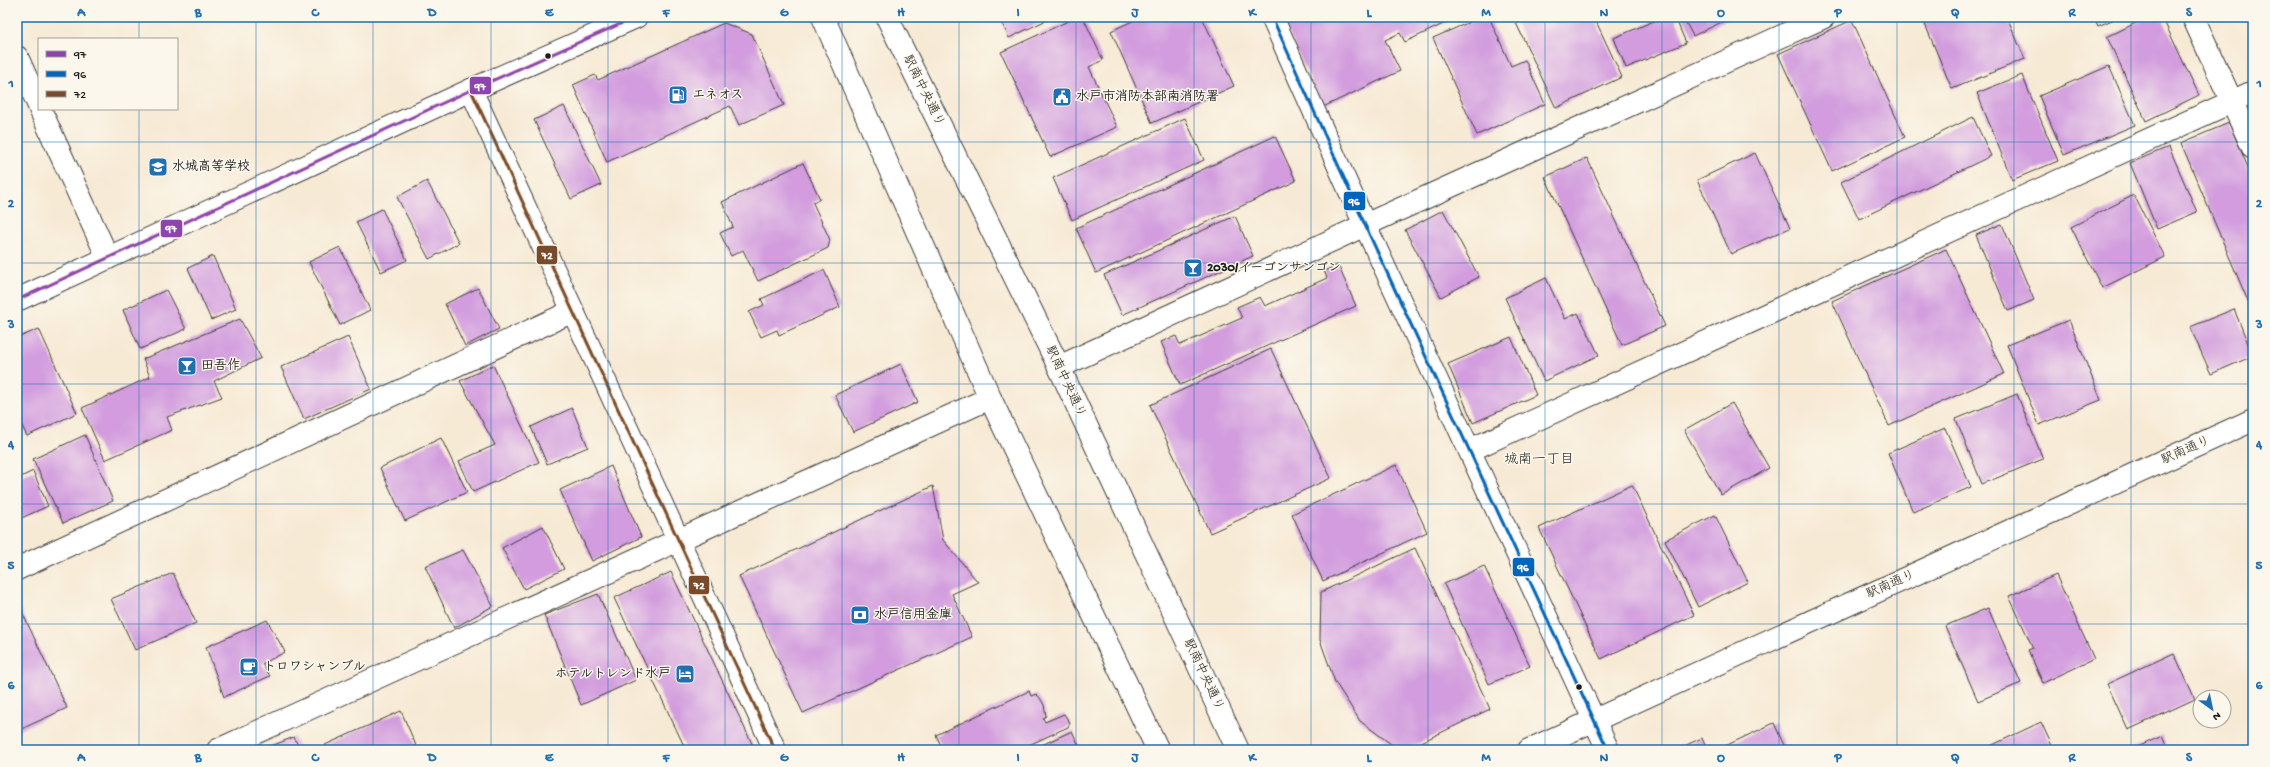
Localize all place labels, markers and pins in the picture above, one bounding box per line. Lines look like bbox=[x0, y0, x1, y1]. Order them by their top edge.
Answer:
unlabelled marker bbox=[543, 51, 553, 61]
fuel station icon: エネオス bbox=[667, 84, 689, 106]
public building icon: 水戸市消防本部南消防署 bbox=[1051, 86, 1073, 108]
place label: エネオス bbox=[692, 88, 743, 103]
place label: 水戸市消防本部南消防署 bbox=[1076, 89, 1219, 105]
school or university icon: 水城高等学校 bbox=[147, 156, 169, 178]
place label: 水城高等学校 bbox=[172, 159, 250, 175]
bar icon: 2030/イーゴンサンゴン bbox=[1182, 257, 1204, 279]
place label: 2030/イーゴンサンゴン bbox=[1207, 261, 1341, 276]
bar icon: 田吾作 bbox=[176, 355, 198, 377]
place label: 田吾作 bbox=[201, 358, 240, 374]
bank icon: 水戸信用金庫 bbox=[849, 604, 871, 626]
place label: 水戸信用金庫 bbox=[874, 607, 952, 623]
cafe icon: トロワシャンブル bbox=[238, 656, 260, 678]
place label: トロワシャンブル bbox=[263, 659, 366, 675]
hotel icon: ホテルトレンド水戸 bbox=[674, 663, 696, 685]
place label: ホテルトレンド水戸 bbox=[555, 666, 671, 682]
unlabelled marker bbox=[1574, 682, 1584, 692]

